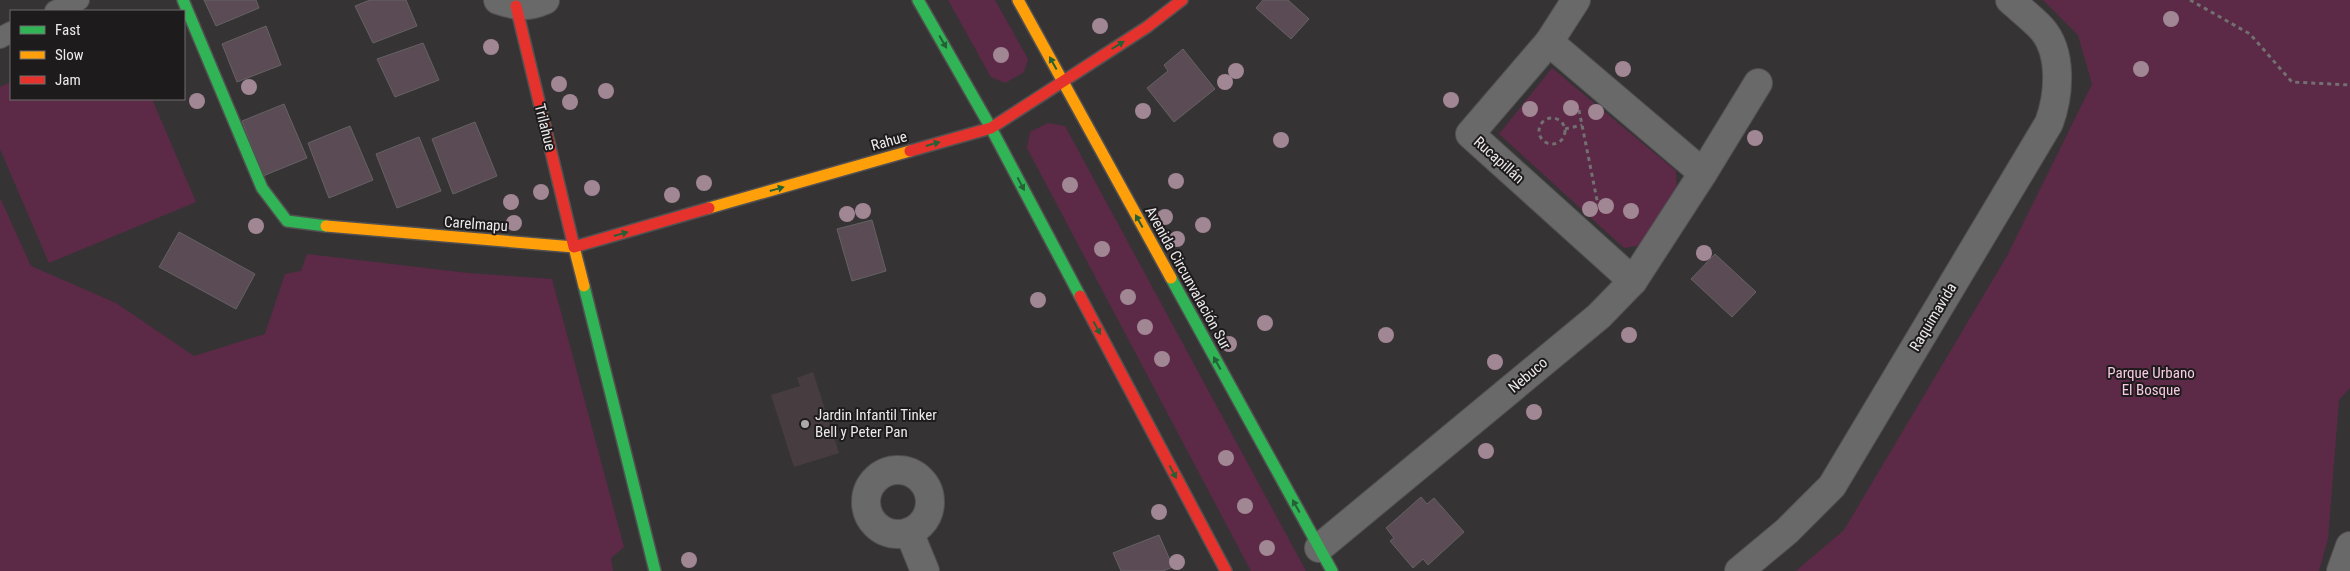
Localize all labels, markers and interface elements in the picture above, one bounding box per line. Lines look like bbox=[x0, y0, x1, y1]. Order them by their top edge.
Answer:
legend bbox=[10, 10, 185, 100]
text: Fast bbox=[55, 21, 80, 39]
one-way arrow bbox=[938, 36, 947, 49]
one-way arrow bbox=[1112, 40, 1125, 49]
text: Slow bbox=[55, 46, 84, 64]
one-way arrow bbox=[1049, 55, 1057, 70]
text: Jam bbox=[55, 71, 81, 89]
street label: Trilahue bbox=[531, 102, 559, 152]
street label: Rahue bbox=[869, 127, 909, 155]
street label: Rucapillán bbox=[1470, 133, 1528, 187]
one-way arrow bbox=[926, 140, 941, 148]
one-way arrow bbox=[1017, 177, 1025, 192]
one-way arrow bbox=[770, 184, 785, 192]
street label: Avenida Circunvalación Sur bbox=[1141, 203, 1235, 353]
street label: Carelmapu bbox=[444, 213, 508, 235]
one-way arrow bbox=[1135, 214, 1144, 227]
one-way arrow bbox=[614, 229, 629, 237]
street label: Raquimavida bbox=[1906, 280, 1960, 354]
one-way arrow bbox=[1093, 321, 1101, 335]
street label: Nebuco bbox=[1505, 354, 1551, 396]
one-way arrow bbox=[1213, 356, 1222, 370]
park label: Parque Urbano El Bosque bbox=[2107, 364, 2195, 399]
place label: Jardin Infantil Tinker Bell y Peter Pan bbox=[815, 406, 937, 441]
marker: Jardin Infantil Tinker Bell y Peter Pan bbox=[799, 418, 811, 430]
one-way arrow bbox=[1169, 464, 1177, 479]
one-way arrow bbox=[1291, 499, 1300, 512]

